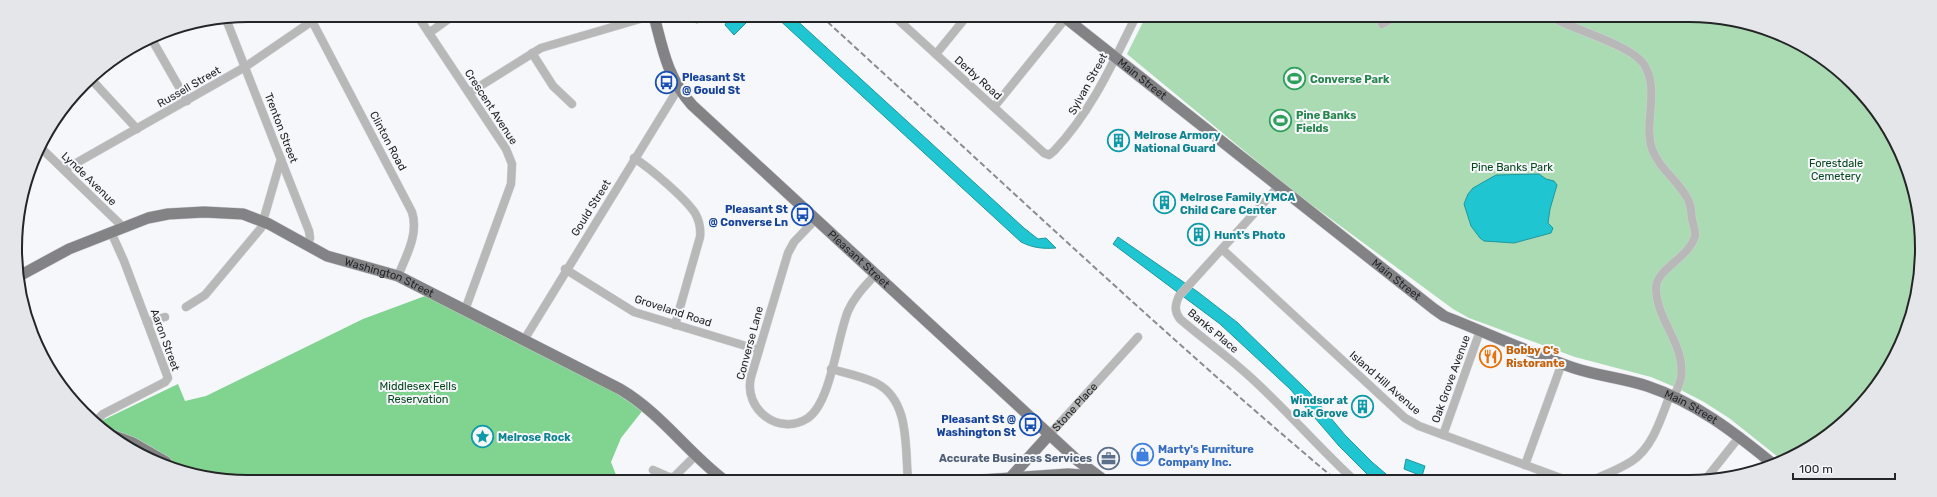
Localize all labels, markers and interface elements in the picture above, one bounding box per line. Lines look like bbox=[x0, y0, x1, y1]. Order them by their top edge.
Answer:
street label: Sylvan Street bbox=[1066, 50, 1111, 117]
street label: Derby Road bbox=[952, 53, 1004, 103]
street label: Main Street bbox=[1115, 55, 1170, 102]
street label: Russell Street bbox=[155, 63, 224, 110]
sports icon: Converse Park bbox=[1282, 66, 1308, 92]
street label: Crescent Avenue bbox=[462, 67, 520, 147]
bus stop icon: Pleasant St @ Gould St bbox=[654, 70, 680, 96]
place label: Pleasant St @ Gould St bbox=[682, 71, 745, 97]
place label: Converse Park bbox=[1310, 73, 1390, 86]
street label: Trenton Street bbox=[262, 91, 301, 166]
sports icon: Pine Banks Fields bbox=[1268, 108, 1294, 134]
street label: Clinton Road bbox=[367, 109, 409, 173]
place label: Pine Banks Fields bbox=[1296, 109, 1356, 135]
building icon: Melrose Armory National Guard bbox=[1105, 128, 1131, 154]
place label: Melrose Armory National Guard bbox=[1134, 129, 1221, 155]
street label: Lynde Avenue bbox=[59, 149, 119, 209]
park label: Forestdale Cemetery bbox=[1809, 157, 1863, 183]
park label: Pine Banks Park bbox=[1471, 161, 1553, 174]
street label: Gould Street bbox=[568, 177, 614, 239]
building icon: Melrose Family YMCA Child Care Center bbox=[1151, 190, 1177, 216]
place label: Melrose Family YMCA Child Care Center bbox=[1180, 191, 1295, 217]
bus stop icon: Pleasant St @ Converse Ln bbox=[790, 202, 816, 228]
place label: Pleasant St @ Converse Ln bbox=[709, 203, 788, 229]
building icon: Hunt's Photo bbox=[1186, 222, 1212, 248]
street label: Pleasant Street bbox=[825, 227, 893, 291]
place label: Hunt's Photo bbox=[1214, 229, 1286, 242]
street label: Washington Street bbox=[343, 255, 437, 300]
street label: Main Street bbox=[1369, 256, 1424, 303]
street label: Groveland Road bbox=[633, 292, 713, 330]
street label: Converse Lane bbox=[734, 305, 766, 381]
street label: Banks Place bbox=[1185, 306, 1241, 356]
street label: Aaron Street bbox=[148, 307, 182, 373]
street label: Oak Grove Avenue bbox=[1429, 333, 1473, 425]
restaurant icon: Bobby C's Ristorante bbox=[1477, 343, 1503, 369]
place label: Bobby C's Ristorante bbox=[1506, 344, 1565, 370]
street label: Island Hill Avenue bbox=[1347, 349, 1423, 417]
park label: Middlesex Fells Reservation bbox=[379, 380, 457, 406]
street label: Stone Place bbox=[1049, 380, 1100, 434]
street label: Main Street bbox=[1663, 387, 1721, 427]
building icon: Windsor at Oak Grove bbox=[1350, 393, 1376, 419]
place label: Windsor at Oak Grove bbox=[1290, 394, 1348, 420]
bus stop icon: Pleasant St @ Washington St bbox=[1018, 412, 1044, 438]
place label: Pleasant St @ Washington St bbox=[936, 413, 1016, 439]
place icon: Melrose Rock bbox=[469, 424, 495, 450]
place label: Melrose Rock bbox=[498, 431, 571, 444]
shop icon: Marty's Furniture Company Inc. bbox=[1130, 442, 1156, 468]
place label: Marty's Furniture Company Inc. bbox=[1158, 443, 1254, 469]
office icon: Accurate Business Services bbox=[1095, 445, 1121, 471]
place label: Accurate Business Services bbox=[939, 452, 1092, 465]
scale bar bbox=[1793, 455, 1895, 481]
text: 100 m bbox=[1799, 462, 1833, 476]

